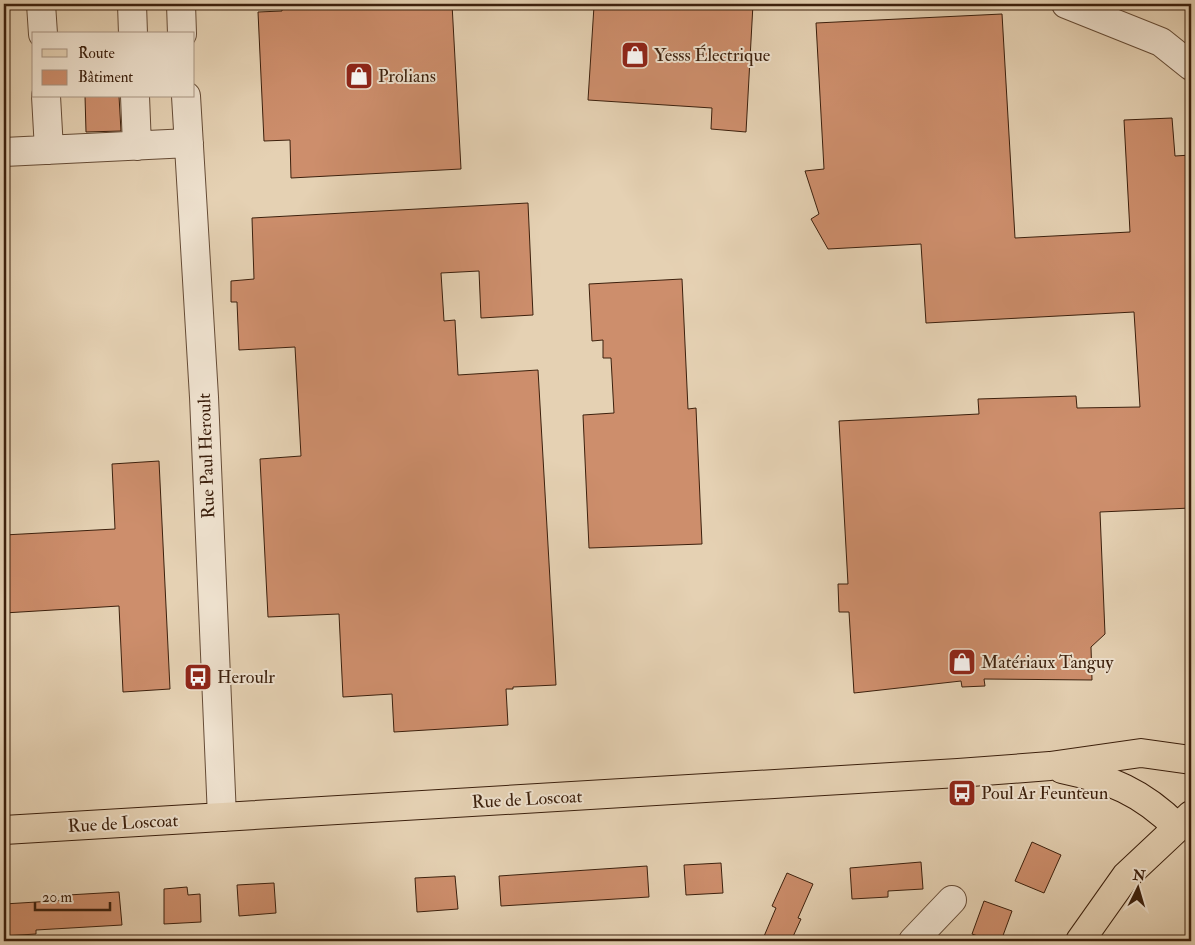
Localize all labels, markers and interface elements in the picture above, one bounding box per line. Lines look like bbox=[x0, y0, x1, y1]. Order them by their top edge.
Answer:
legend bbox=[32, 32, 195, 98]
shop icon: Yesss Électrique bbox=[620, 40, 650, 70]
text: Route bbox=[78, 44, 115, 63]
place label: Yesss Électrique bbox=[654, 44, 771, 67]
shop icon: Prolians bbox=[344, 61, 374, 91]
place label: Prolians bbox=[378, 65, 436, 88]
text: Bâtiment bbox=[78, 68, 133, 87]
street label: Rue Paul Heroult bbox=[193, 393, 220, 519]
shop icon: Matériaux Tanguy bbox=[947, 647, 977, 677]
place label: Matériaux Tanguy bbox=[981, 651, 1114, 674]
bus stop icon: Heroulr bbox=[183, 662, 213, 692]
place label: Heroulr bbox=[217, 666, 275, 689]
bus stop icon: Poul Ar Feunteun bbox=[947, 778, 977, 808]
place label: Poul Ar Feunteun bbox=[981, 782, 1108, 805]
street label: Rue de Loscoat bbox=[471, 785, 583, 814]
street label: Rue de Loscoat bbox=[67, 809, 179, 838]
north arrow bbox=[1112, 862, 1162, 912]
text: N bbox=[1131, 866, 1147, 885]
scale bar bbox=[35, 880, 110, 912]
text: 20 m bbox=[42, 888, 72, 907]

